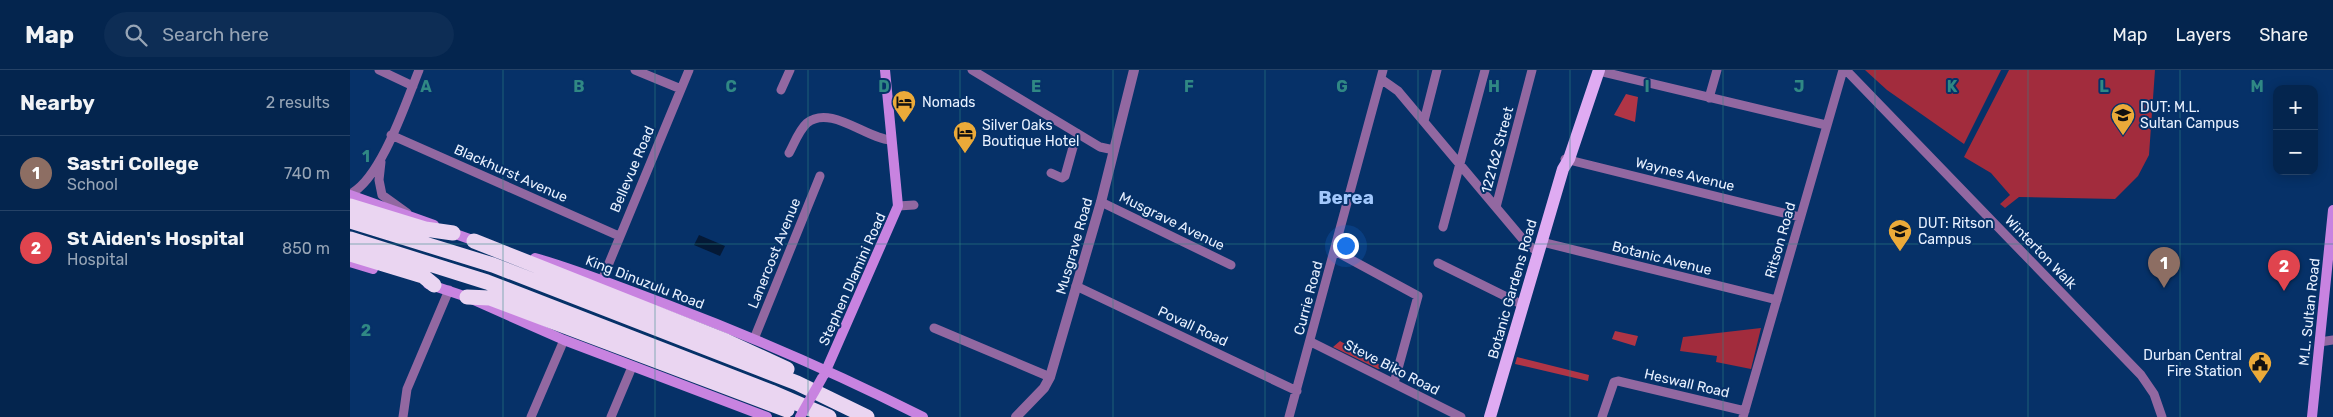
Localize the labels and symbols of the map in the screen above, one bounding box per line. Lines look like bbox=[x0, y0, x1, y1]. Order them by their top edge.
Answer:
text: A bbox=[420, 77, 432, 96]
text: B bbox=[573, 77, 585, 96]
text: C bbox=[725, 77, 737, 96]
text: D bbox=[878, 77, 890, 96]
text: E bbox=[1031, 77, 1041, 96]
text: F bbox=[1184, 77, 1194, 96]
text: G bbox=[1336, 77, 1348, 96]
text: H bbox=[1488, 77, 1500, 96]
text: I bbox=[1644, 77, 1650, 96]
text: J bbox=[1794, 77, 1804, 96]
text: K bbox=[1947, 77, 1958, 96]
text: L bbox=[2099, 77, 2109, 96]
text: M bbox=[2250, 77, 2264, 96]
hotel icon: Nomads bbox=[891, 89, 917, 123]
place label: Nomads bbox=[922, 94, 975, 111]
place label: DUT: M.L. Sultan Campus bbox=[2140, 99, 2239, 132]
school or university icon: DUT: M.L. Sultan Campus bbox=[2110, 102, 2136, 136]
street label: 122162 Street bbox=[1478, 104, 1517, 195]
place label: Silver Oaks Boutique Hotel bbox=[982, 117, 1079, 150]
hotel icon: Silver Oaks Boutique Hotel bbox=[952, 120, 978, 154]
street label: Bellevue Road bbox=[607, 123, 658, 215]
street label: Blackhurst Avenue bbox=[451, 141, 570, 206]
text: 1 bbox=[362, 147, 370, 166]
street label: Waynes Avenue bbox=[1633, 154, 1736, 195]
district label: Berea bbox=[1318, 186, 1374, 209]
street label: Musgrave Avenue bbox=[1116, 189, 1227, 254]
street label: Lanercost Avenue bbox=[745, 195, 804, 311]
street label: Musgrave Road bbox=[1053, 196, 1096, 296]
street label: Ritson Road bbox=[1762, 200, 1799, 280]
street label: Stephen Dlamini Road bbox=[815, 210, 889, 348]
street label: Winterton Walk bbox=[2001, 212, 2081, 293]
place label: DUT: Ritson Campus bbox=[1918, 215, 1994, 248]
street label: Botanic Gardens Road bbox=[1484, 217, 1541, 361]
school or university icon: DUT: Ritson Campus bbox=[1887, 218, 1913, 252]
your location bbox=[1333, 233, 1359, 259]
street label: Botanic Avenue bbox=[1610, 238, 1714, 279]
pin: 1 bbox=[2148, 247, 2180, 288]
pin: 2 bbox=[2268, 250, 2300, 291]
street label: King Dinuzulu Road bbox=[583, 252, 707, 313]
street label: M.L. Sultan Road bbox=[2295, 257, 2324, 367]
street label: Currie Road bbox=[1290, 259, 1327, 337]
street label: Povall Road bbox=[1155, 303, 1231, 350]
text: 2 bbox=[361, 321, 371, 340]
street label: Steve Biko Road bbox=[1341, 336, 1442, 399]
place label: Durban Central Fire Station bbox=[2143, 347, 2242, 380]
public building icon: Durban Central Fire Station bbox=[2247, 350, 2273, 384]
street label: Heswall Road bbox=[1643, 365, 1731, 402]

